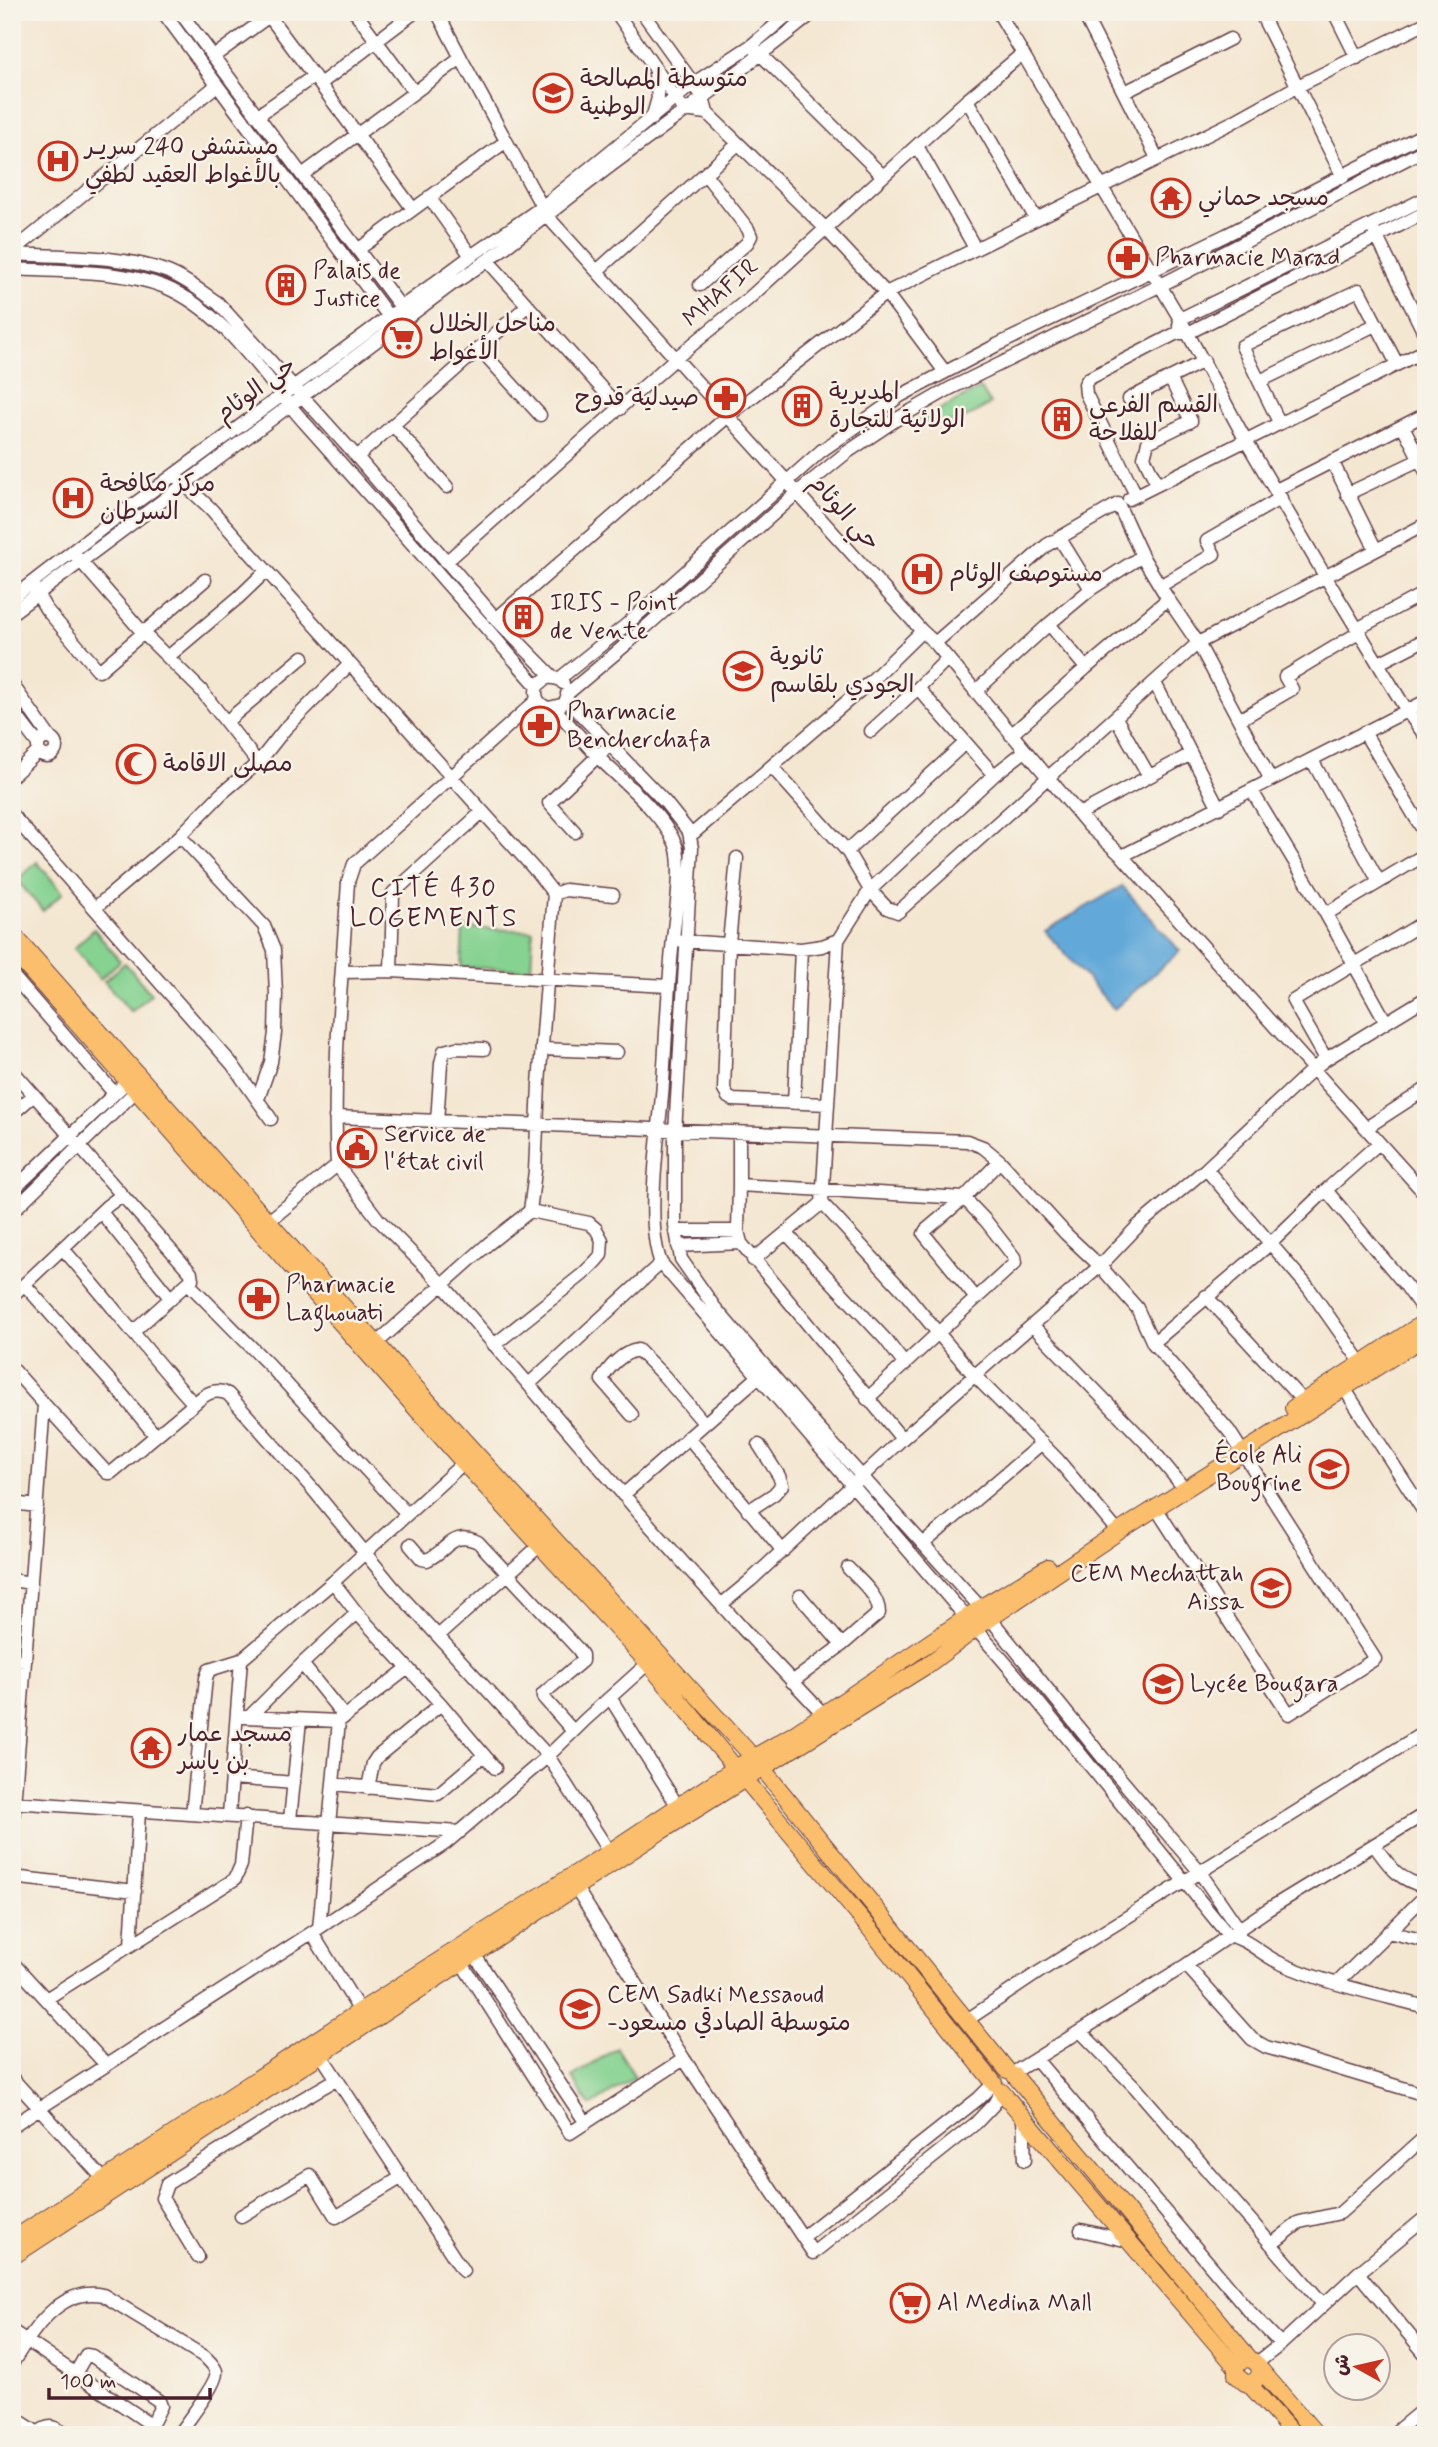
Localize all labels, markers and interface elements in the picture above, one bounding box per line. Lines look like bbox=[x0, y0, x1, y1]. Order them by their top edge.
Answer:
place label: متوسطة المصالحة الوطنية bbox=[580, 64, 748, 123]
school or university icon: متوسطة المصالحة الوطنية bbox=[532, 72, 574, 114]
place label: مستشفى 240 سريـر بالأغواط العقيد لطفي bbox=[83, 132, 281, 195]
hospital icon: مستشفى 240 سريـر بالأغواط العقيد لطفي bbox=[37, 140, 79, 182]
temple icon: مسجد حماني bbox=[1150, 177, 1192, 219]
place label: مسجد حماني bbox=[1198, 183, 1329, 218]
pharmacy icon: Pharmacie Marad bbox=[1107, 237, 1149, 279]
place label: Pharmacie Marad bbox=[1155, 243, 1340, 274]
street label: MHAFIR bbox=[676, 251, 766, 335]
place label: Palais de Justice bbox=[313, 256, 401, 315]
building icon: Palais de Justice bbox=[265, 264, 307, 306]
place label: مناحل الخلال الأغواط bbox=[429, 309, 556, 368]
supermarket icon: مناحل الخلال الأغواط bbox=[381, 317, 423, 359]
street label: حي الوئام bbox=[209, 350, 305, 433]
pharmacy icon: صيدلية قدوح bbox=[705, 377, 747, 419]
place label: المديرية الولائية للتجارة bbox=[829, 377, 965, 436]
place label: صيدلية قدوح bbox=[575, 383, 699, 414]
building icon: المديرية الولائية للتجارة bbox=[781, 385, 823, 427]
place label: القسم الفرعي للفلاحة bbox=[1089, 390, 1218, 449]
building icon: القسم الفرعي للفلاحة bbox=[1041, 398, 1083, 440]
street label: حي الوئام bbox=[799, 468, 886, 560]
place label: مركز مكافحة السرطان bbox=[100, 469, 215, 528]
hospital icon: مركز مكافحة السرطان bbox=[52, 477, 94, 519]
hospital icon: مستوصف الوئام bbox=[901, 553, 943, 595]
place label: مستوصف الوئام bbox=[949, 559, 1103, 591]
place label: IRIS - Point de Vente bbox=[550, 588, 678, 647]
building icon: IRIS - Point de Vente bbox=[502, 596, 544, 638]
place label: ثانوية الجودي بلقاسم bbox=[770, 642, 914, 702]
school or university icon: ثانوية الجودي بلقاسم bbox=[722, 650, 764, 692]
place label: Pharmacie Bencherchafa bbox=[567, 697, 711, 756]
pharmacy icon: Pharmacie Bencherchafa bbox=[519, 705, 561, 747]
mosque icon: مصلى الاقامة bbox=[115, 743, 157, 785]
place label: مصلى الاقامة bbox=[163, 749, 293, 780]
district label: CITÉ 430 LOGEMENTS bbox=[350, 870, 518, 936]
place label: Service de l'état civil bbox=[384, 1119, 486, 1178]
public building icon: Service de l'état civil bbox=[336, 1127, 378, 1169]
place label: Pharmacie Laghouati bbox=[286, 1270, 396, 1332]
pharmacy icon: Pharmacie Laghouati bbox=[238, 1278, 280, 1320]
place label: École Ali Bougrine bbox=[1215, 1438, 1302, 1502]
school or university icon: École Ali Bougrine bbox=[1308, 1448, 1350, 1490]
place label: CEM Mechattah Aissa bbox=[1070, 1559, 1245, 1618]
school or university icon: CEM Mechattah Aissa bbox=[1250, 1567, 1292, 1609]
school or university icon: Lycée Bougara bbox=[1142, 1663, 1184, 1705]
place label: Lycée Bougara bbox=[1190, 1669, 1338, 1703]
place label: مسجد عمار بن ياسر bbox=[176, 1719, 292, 1778]
temple icon: مسجد عمار بن ياسر bbox=[130, 1727, 172, 1769]
place label: CEM Sadki Messaoud -متوسطة الصادقي مسعود bbox=[607, 1980, 851, 2039]
school or university icon: CEM Sadki Messaoud -متوسطة الصادقي مسعود bbox=[559, 1988, 601, 2030]
supermarket icon: Al Medina Mall bbox=[889, 2282, 931, 2324]
place label: Al Medina Mall bbox=[937, 2288, 1092, 2319]
north arrow bbox=[1322, 2332, 1392, 2402]
text: ش bbox=[1328, 2353, 1355, 2377]
scale bar bbox=[49, 2356, 210, 2400]
text: 100 m bbox=[60, 2368, 116, 2396]

